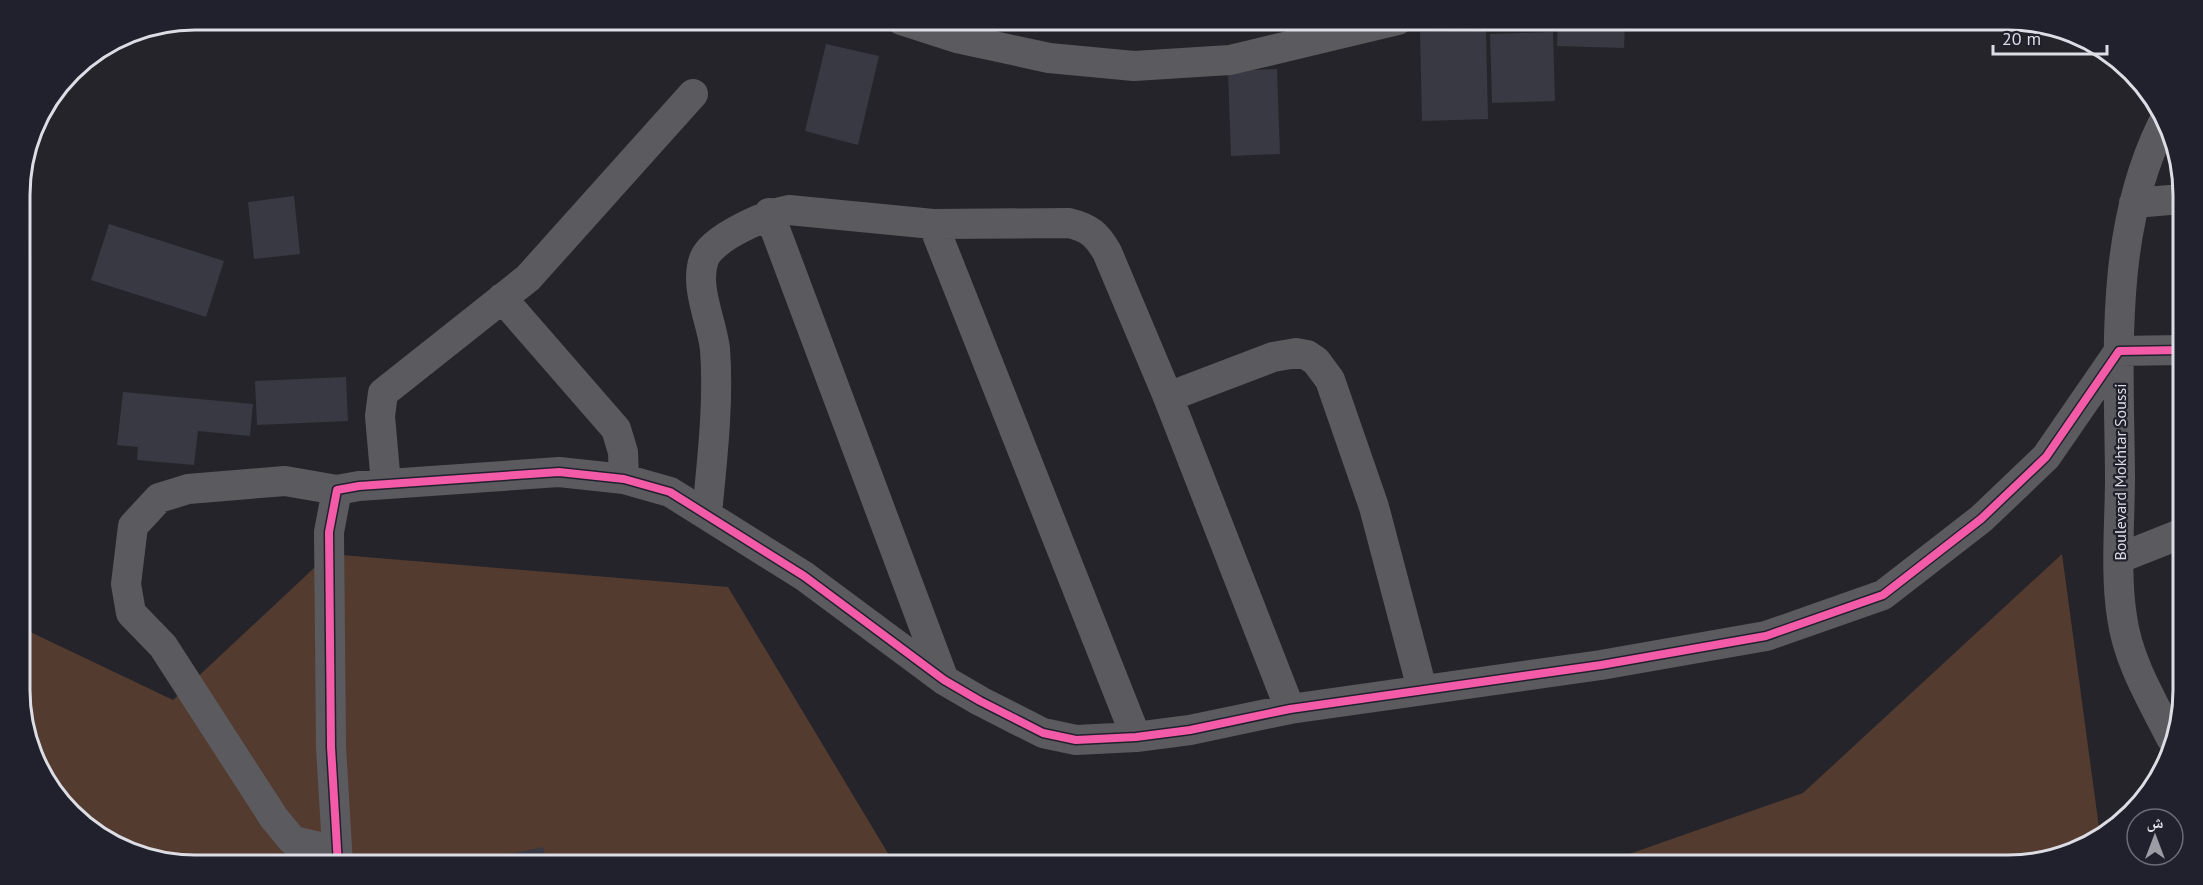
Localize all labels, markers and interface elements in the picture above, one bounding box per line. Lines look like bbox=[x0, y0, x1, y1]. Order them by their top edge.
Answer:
scale bar bbox=[1993, 18, 2107, 56]
text: 20 m bbox=[2002, 27, 2041, 50]
street label: Boulevard Mokhtar Soussi bbox=[2110, 383, 2130, 561]
north arrow bbox=[2125, 807, 2185, 867]
text: ش bbox=[2147, 812, 2164, 832]

